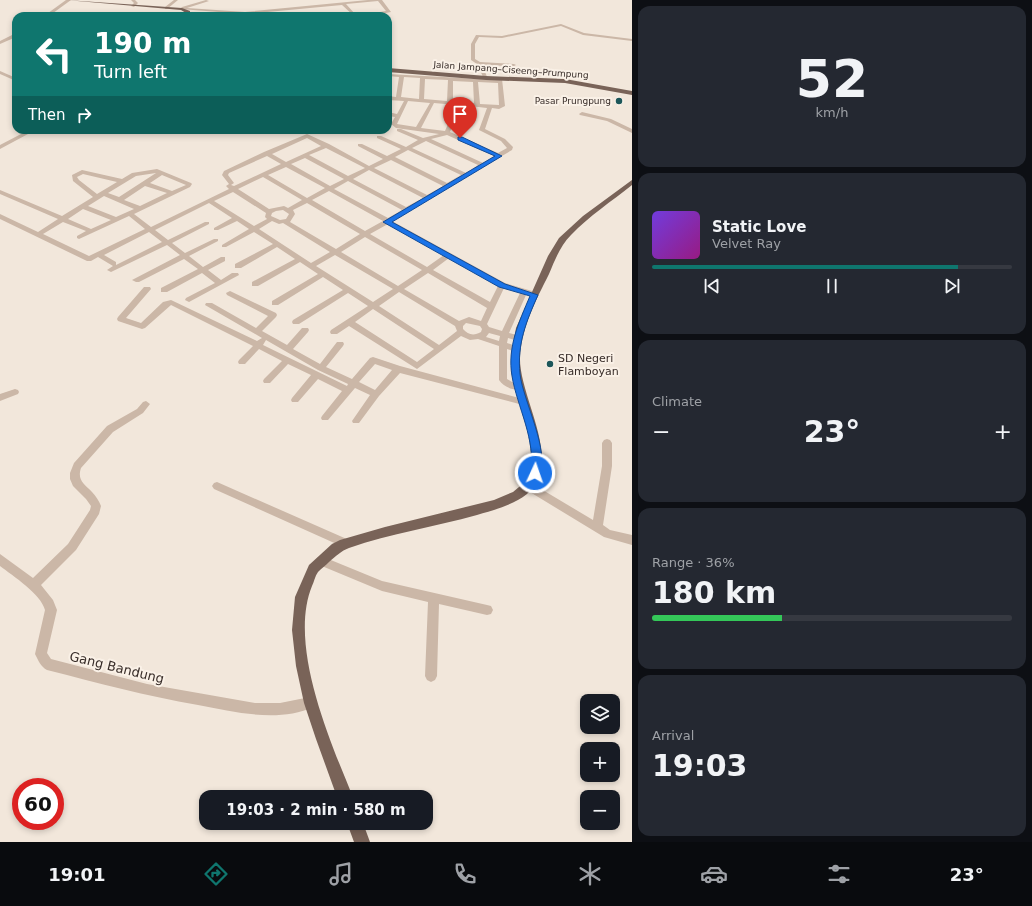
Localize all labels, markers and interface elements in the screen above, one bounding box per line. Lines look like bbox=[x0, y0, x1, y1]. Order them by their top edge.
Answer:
text: 190 m bbox=[94, 27, 191, 60]
icon: left bbox=[28, 28, 80, 80]
text: 52 bbox=[796, 49, 868, 109]
street label: Jalan Jampang–Ciseeng–Prumpung bbox=[432, 60, 589, 80]
text: Turn left bbox=[94, 61, 167, 82]
place label: Pasar Prungpung bbox=[535, 96, 611, 106]
marker: Pasar Prungpung bbox=[614, 96, 624, 106]
pin bbox=[443, 97, 477, 138]
icon: arrive bbox=[449, 103, 471, 125]
icon: right bbox=[73, 104, 95, 126]
text: km/h bbox=[816, 105, 848, 120]
text: Then bbox=[28, 106, 65, 124]
text: Static Love bbox=[712, 218, 806, 236]
text: Velvet Ray bbox=[712, 236, 781, 251]
icon: previous bbox=[701, 275, 723, 297]
icon: pause bbox=[821, 275, 843, 297]
icon: next bbox=[941, 275, 963, 297]
place label: SD Negeri Flamboyan bbox=[558, 352, 619, 378]
marker: SD Negeri Flamboyan bbox=[545, 359, 555, 369]
text: Climate bbox=[652, 394, 702, 409]
text: 23° bbox=[804, 414, 860, 449]
text: − bbox=[652, 419, 670, 444]
text: + bbox=[994, 419, 1012, 444]
position arrow bbox=[514, 452, 556, 494]
text: Range · 36% bbox=[652, 555, 735, 570]
text: 180 km bbox=[652, 575, 776, 610]
street label: Gang Bandung bbox=[68, 649, 166, 686]
map controls bbox=[580, 694, 620, 830]
button: layers bbox=[580, 694, 620, 734]
text: Arrival bbox=[652, 728, 694, 743]
button: + bbox=[580, 742, 620, 782]
text: 19:03 bbox=[652, 748, 748, 783]
speed limit sign: 60 bbox=[12, 778, 64, 830]
button: − bbox=[580, 790, 620, 830]
text: 19:03 · 2 min · 580 m bbox=[226, 801, 406, 819]
icon: directions bbox=[202, 860, 230, 888]
icon: music bbox=[327, 860, 355, 888]
icon: phone bbox=[451, 860, 479, 888]
icon: climate bbox=[576, 860, 604, 888]
icon: car bbox=[700, 860, 728, 888]
icon: filters bbox=[825, 860, 853, 888]
text: 19:01 bbox=[48, 864, 106, 885]
text: 23° bbox=[950, 864, 984, 885]

